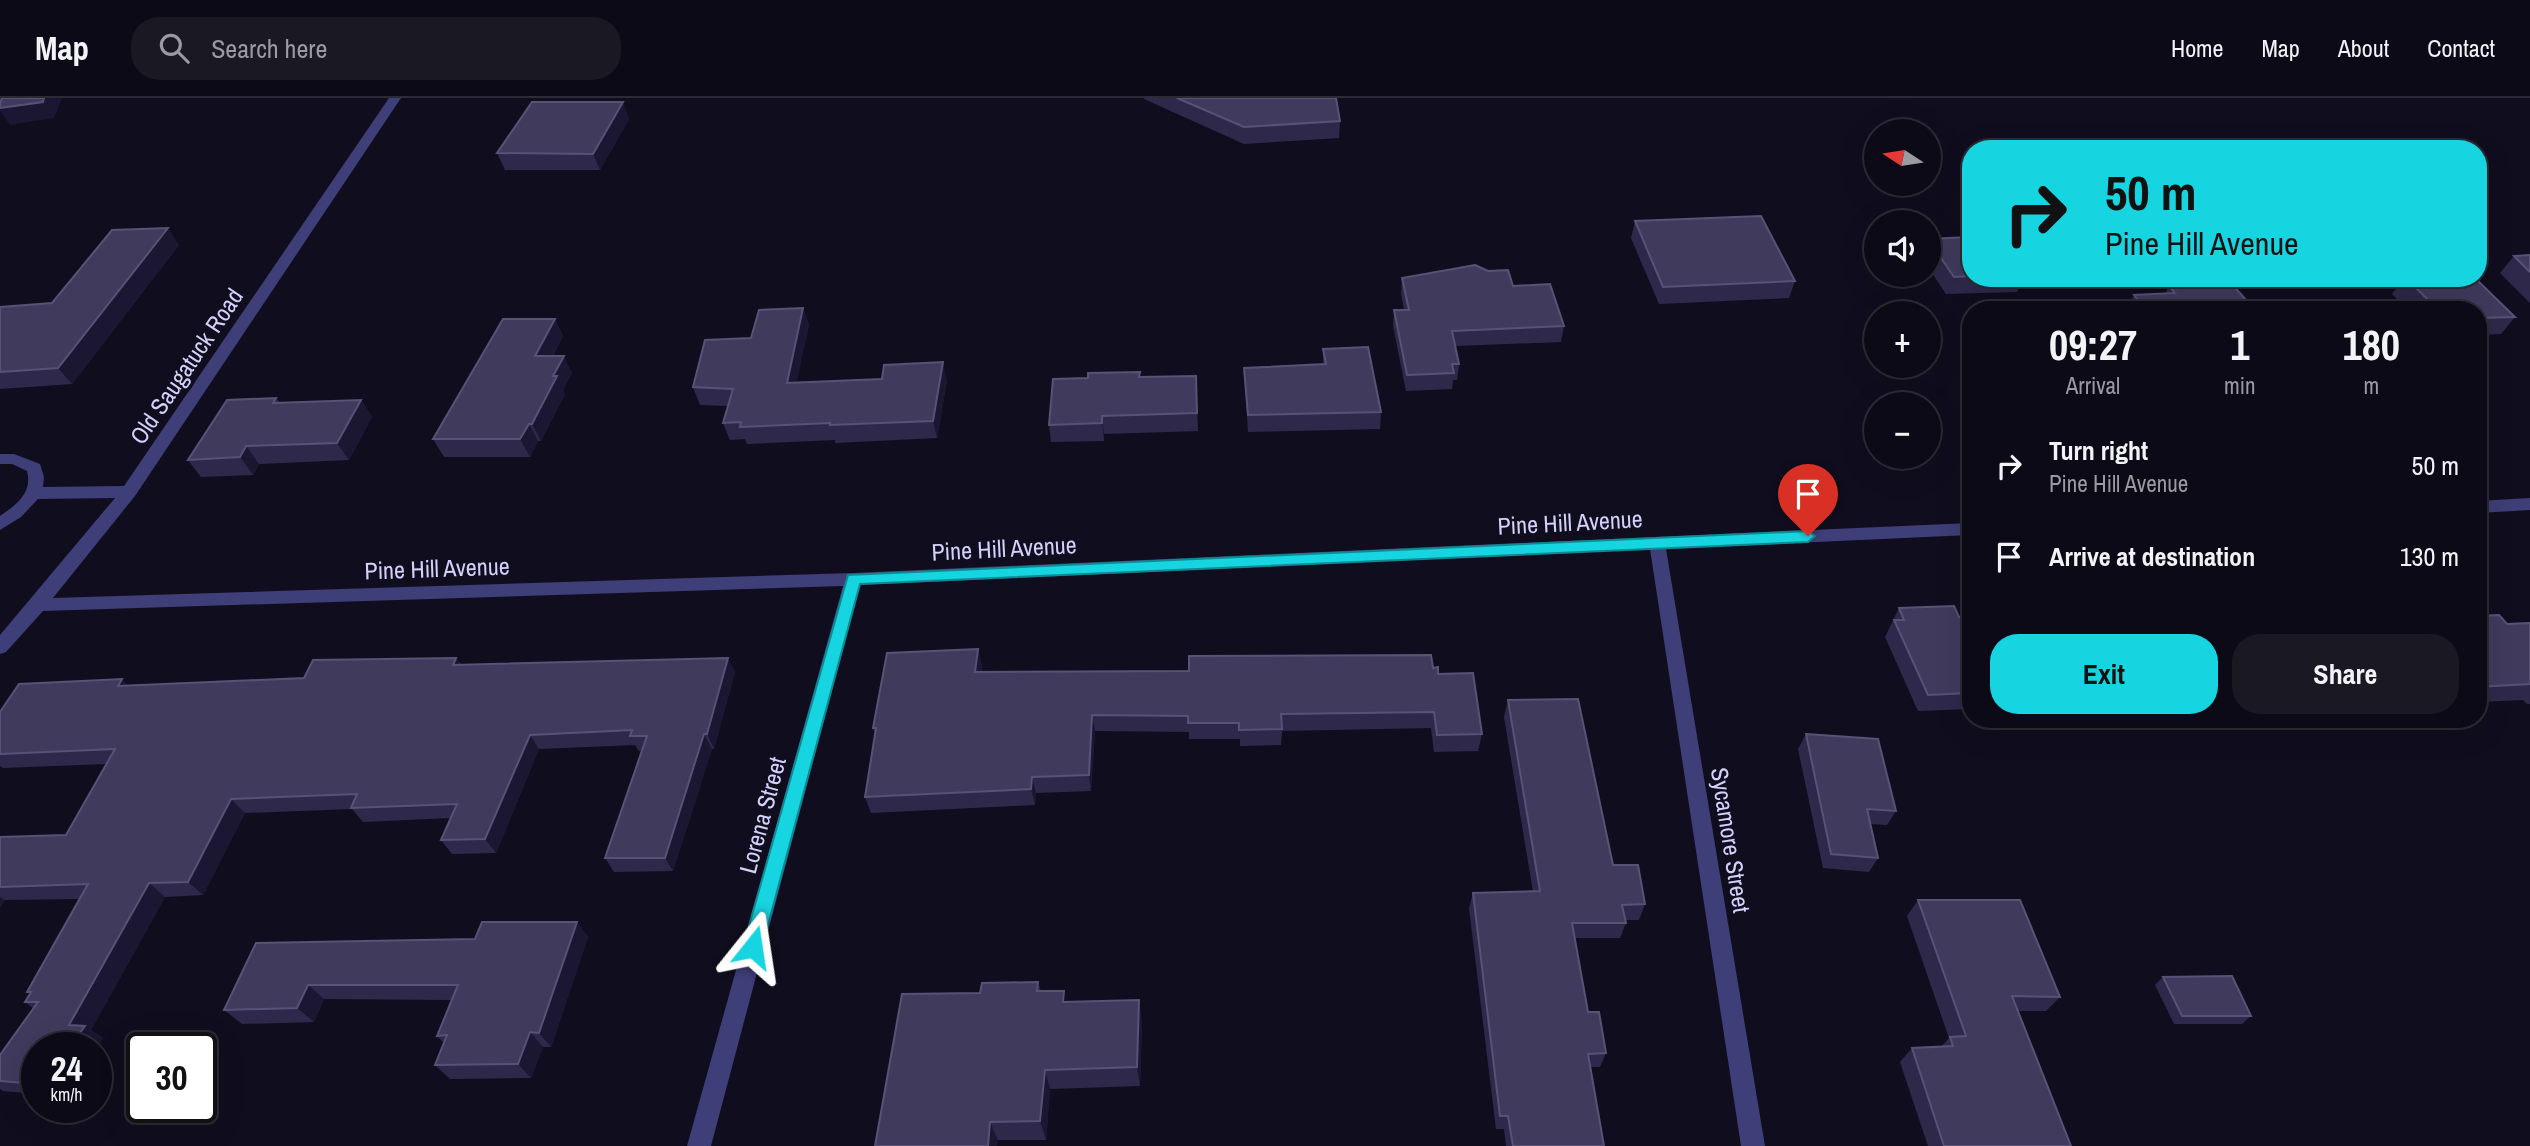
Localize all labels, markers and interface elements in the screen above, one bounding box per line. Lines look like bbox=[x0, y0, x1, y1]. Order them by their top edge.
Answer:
search box bbox=[131, 17, 621, 80]
text: Map bbox=[35, 26, 89, 70]
icon: search bbox=[155, 29, 193, 67]
text: Search here bbox=[211, 31, 327, 66]
text: Home bbox=[2171, 32, 2223, 64]
text: Map bbox=[2261, 32, 2300, 64]
text: About bbox=[2338, 32, 2389, 64]
text: Contact bbox=[2427, 32, 2495, 64]
north arrow bbox=[1864, 119, 1941, 196]
map controls bbox=[1864, 119, 1941, 469]
text: 50 m bbox=[2105, 159, 2197, 225]
icon: right bbox=[1990, 168, 2081, 259]
button: sound bbox=[1864, 210, 1941, 287]
text: Pine Hill Avenue bbox=[2105, 222, 2299, 265]
street label: Old Saugatuck Road bbox=[122, 282, 250, 450]
button: + bbox=[1864, 301, 1941, 378]
text: 09:27 bbox=[2049, 317, 2137, 373]
text: 1 bbox=[2230, 317, 2249, 373]
text: 180 bbox=[2343, 317, 2400, 373]
text: Arrival bbox=[2066, 370, 2120, 401]
text: min bbox=[2224, 370, 2256, 401]
text: m bbox=[2363, 370, 2379, 401]
button: − bbox=[1864, 392, 1941, 469]
text: Turn right bbox=[2049, 433, 2148, 468]
icon: right bbox=[1990, 447, 2028, 485]
text: 50 m bbox=[2412, 448, 2459, 483]
pin bbox=[1778, 464, 1838, 536]
text: Pine Hill Avenue bbox=[2049, 468, 2188, 499]
icon: arrive bbox=[1789, 475, 1827, 513]
street label: Pine Hill Avenue bbox=[1497, 502, 1643, 542]
street label: Pine Hill Avenue bbox=[931, 528, 1077, 568]
icon: arrive bbox=[1990, 538, 2028, 576]
text: Arrive at destination bbox=[2049, 539, 2255, 574]
text: 130 m bbox=[2400, 539, 2459, 574]
street label: Pine Hill Avenue bbox=[364, 549, 510, 587]
button: Exit bbox=[1990, 634, 2218, 714]
button: Share bbox=[2232, 634, 2459, 714]
street label: Lorena Street bbox=[731, 753, 793, 877]
street label: Sycamore Street bbox=[1704, 765, 1758, 915]
position arrow bbox=[716, 910, 790, 984]
speed limit sign: 30 bbox=[126, 1032, 217, 1123]
text: 24 bbox=[51, 1045, 82, 1092]
text: km/h bbox=[51, 1082, 83, 1107]

